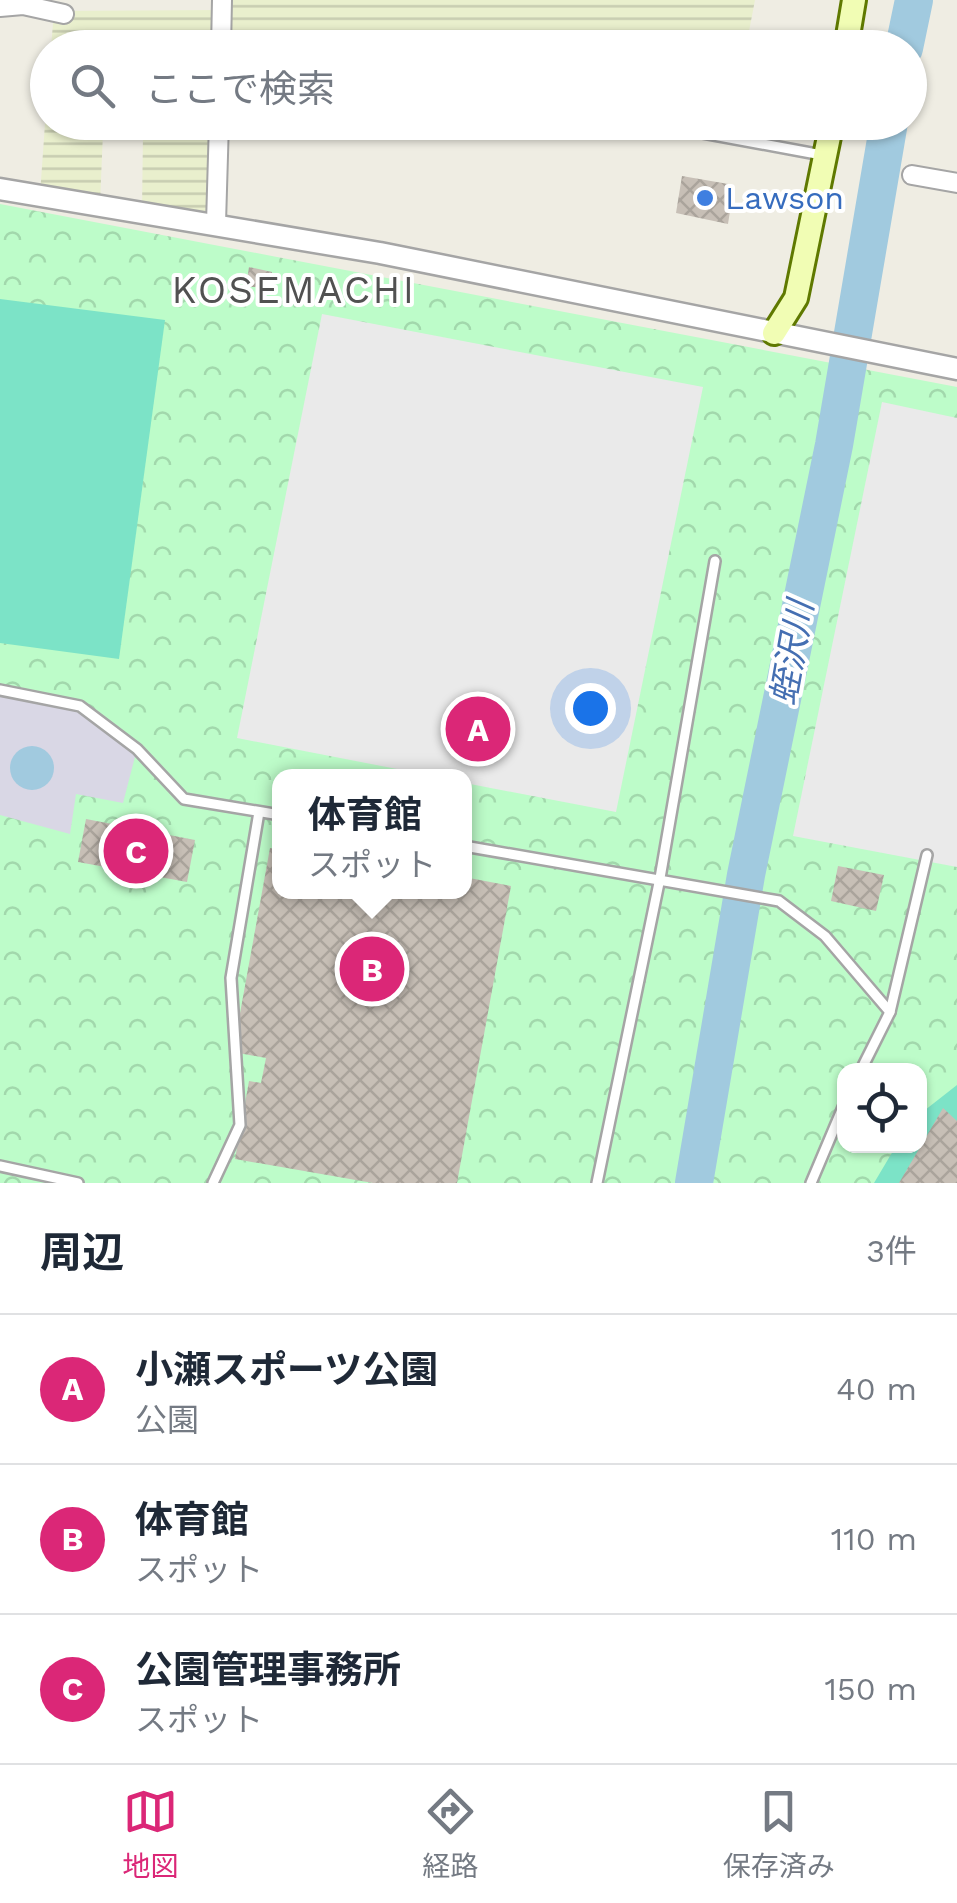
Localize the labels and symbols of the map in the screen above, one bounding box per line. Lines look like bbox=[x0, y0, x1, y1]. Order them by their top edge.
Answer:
place label: Lawson bbox=[725, 179, 844, 217]
marker: Lawson bbox=[694, 187, 716, 209]
district label: KOSEMACHI bbox=[171, 268, 417, 312]
water label: 蛭沢川 bbox=[762, 594, 822, 708]
your location bbox=[565, 683, 616, 734]
pin: A bbox=[446, 692, 510, 766]
pin: C bbox=[104, 814, 168, 888]
pin: B bbox=[340, 932, 404, 1006]

